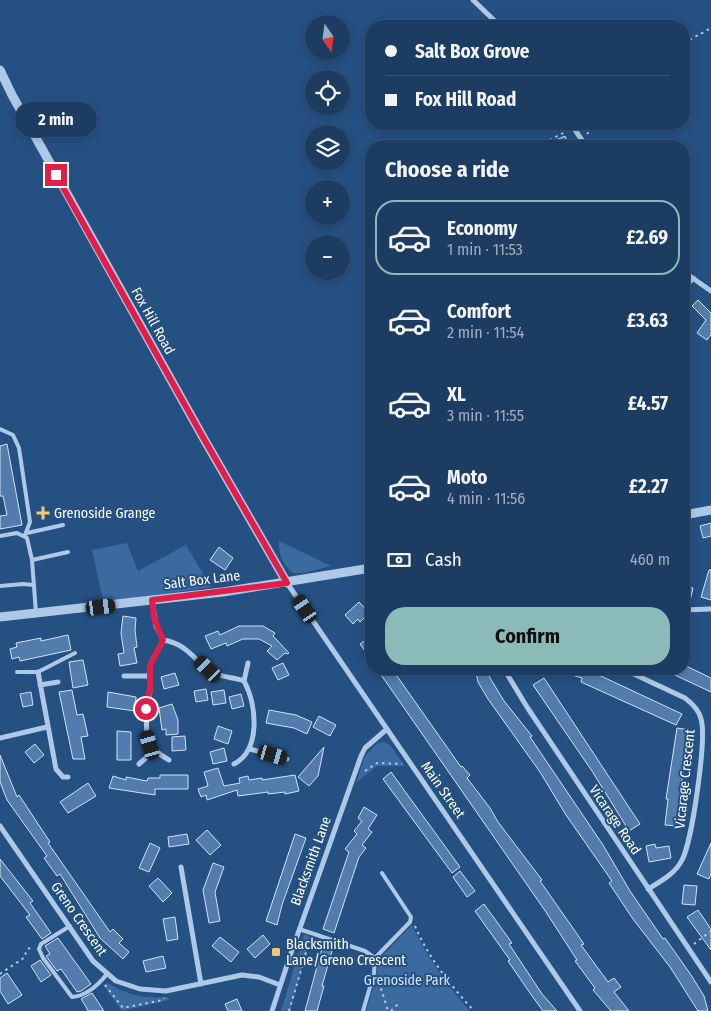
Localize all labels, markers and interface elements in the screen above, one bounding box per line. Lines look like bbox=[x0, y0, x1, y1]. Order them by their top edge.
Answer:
north arrow bbox=[305, 15, 350, 60]
map controls bbox=[305, 15, 350, 280]
text: Salt Box Grove bbox=[415, 40, 529, 63]
button: locate bbox=[305, 70, 350, 115]
text: Fox Hill Road bbox=[415, 88, 516, 111]
callout: 2 min bbox=[15, 102, 97, 138]
text: 2 min bbox=[38, 110, 74, 129]
button: layers bbox=[305, 125, 350, 170]
text: Choose a ride bbox=[385, 156, 509, 183]
route end bbox=[45, 164, 67, 186]
button: + bbox=[305, 180, 350, 225]
icon: car bbox=[387, 215, 432, 260]
text: Economy bbox=[447, 217, 517, 240]
text: £2.69 bbox=[626, 226, 668, 249]
button: − bbox=[305, 235, 350, 280]
text: 1 min · 11:53 bbox=[447, 240, 523, 259]
street label: Fox Hill Road bbox=[128, 285, 178, 357]
icon: car bbox=[387, 298, 432, 343]
text: Comfort bbox=[447, 300, 511, 323]
text: £3.63 bbox=[627, 309, 668, 332]
text: 2 min · 11:54 bbox=[447, 323, 524, 342]
icon: car bbox=[387, 381, 432, 426]
text: XL bbox=[447, 383, 466, 406]
text: £4.57 bbox=[628, 392, 668, 415]
text: 3 min · 11:55 bbox=[447, 406, 524, 425]
icon: car bbox=[387, 464, 432, 509]
text: Moto bbox=[447, 466, 487, 489]
text: £2.27 bbox=[629, 475, 668, 498]
text: 4 min · 11:56 bbox=[447, 489, 525, 508]
place label: Grenoside Grange bbox=[54, 505, 155, 522]
marker: Grenoside Grange bbox=[36, 506, 50, 520]
icon: cash bbox=[385, 546, 413, 574]
text: Cash bbox=[425, 548, 462, 571]
text: 460 m bbox=[630, 550, 670, 569]
street label: Salt Box Lane bbox=[163, 567, 241, 593]
car bbox=[290, 592, 319, 626]
car bbox=[85, 598, 116, 616]
button: Confirm bbox=[385, 607, 670, 665]
car bbox=[191, 653, 224, 685]
route start bbox=[135, 698, 157, 720]
street label: Vicarage Crescent bbox=[671, 728, 699, 830]
car bbox=[138, 729, 161, 761]
car bbox=[256, 744, 289, 766]
street label: Main Street bbox=[417, 758, 469, 822]
street label: Vicarage Road bbox=[586, 782, 644, 858]
street label: Blacksmith Lane bbox=[287, 814, 335, 908]
street label: Greno Crescent bbox=[47, 879, 111, 960]
place label: Blacksmith Lane/Greno Crescent bbox=[286, 936, 406, 969]
marker: Blacksmith Lane/Greno Crescent bbox=[270, 946, 282, 958]
park label: Grenoside Park bbox=[364, 972, 451, 989]

